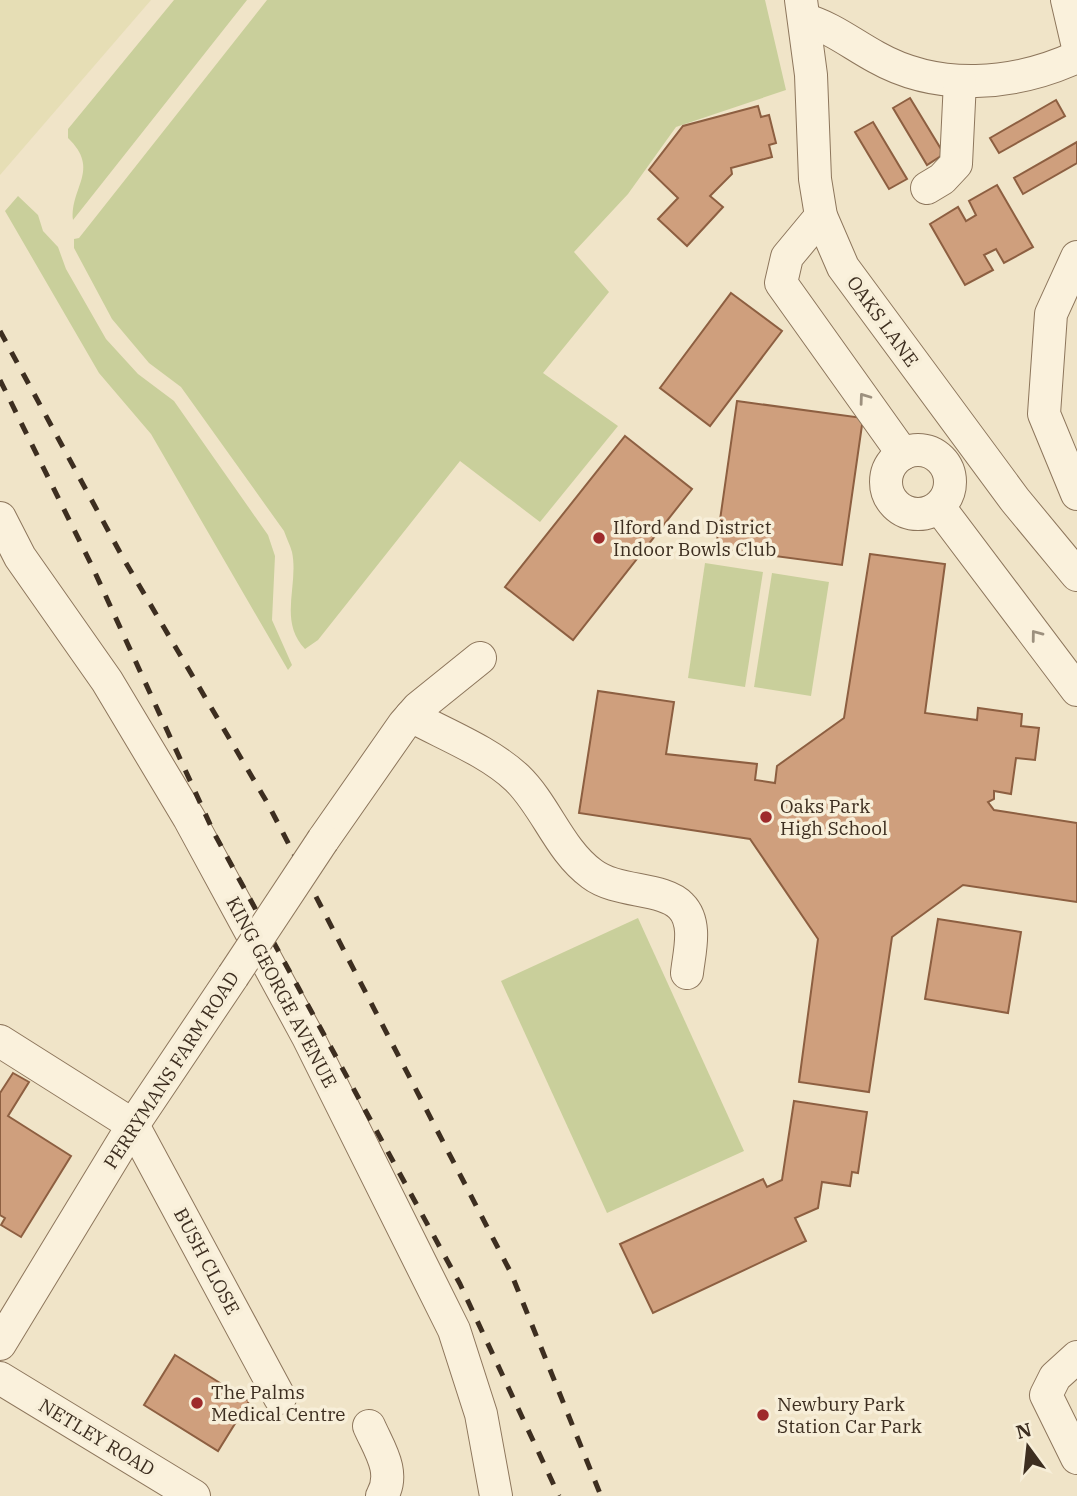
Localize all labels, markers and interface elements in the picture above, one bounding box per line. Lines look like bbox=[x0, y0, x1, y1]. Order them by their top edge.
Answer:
street label: OAKS LANE bbox=[842, 271, 924, 371]
one-way arrow bbox=[860, 393, 872, 406]
place label: Ilford and District Indoor Bowls Club bbox=[613, 515, 776, 561]
marker: Ilford and District Indoor Bowls Club bbox=[591, 530, 607, 546]
one-way arrow bbox=[1032, 630, 1044, 643]
place label: Oaks Park High School bbox=[780, 794, 888, 840]
marker: Oaks Park High School bbox=[758, 809, 774, 825]
street label: KING GEORGE AVENUE bbox=[221, 892, 343, 1092]
street label: PERRYMANS FARM ROAD bbox=[98, 967, 244, 1173]
street label: BUSH CLOSE bbox=[169, 1203, 245, 1319]
place label: The Palms Medical Centre bbox=[211, 1380, 345, 1426]
place label: Newbury Park Station Car Park bbox=[777, 1392, 922, 1438]
street label: NETLEY ROAD bbox=[35, 1393, 159, 1481]
marker: The Palms Medical Centre bbox=[189, 1395, 205, 1411]
marker: Newbury Park Station Car Park bbox=[755, 1407, 771, 1423]
north arrow bbox=[993, 1412, 1063, 1482]
text: N bbox=[1013, 1417, 1034, 1444]

